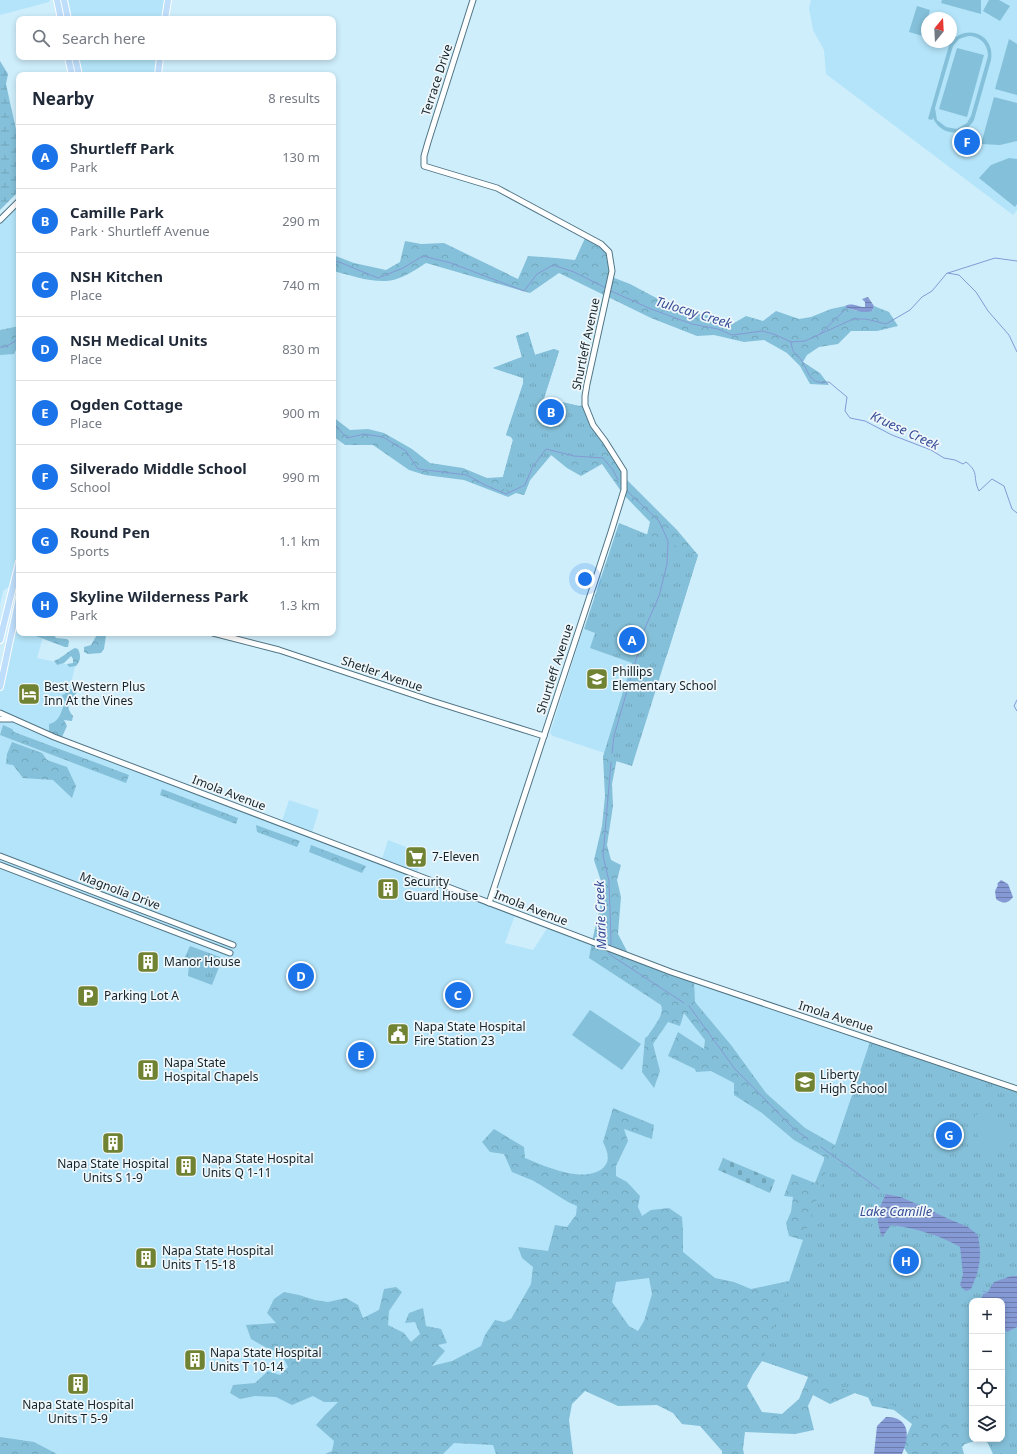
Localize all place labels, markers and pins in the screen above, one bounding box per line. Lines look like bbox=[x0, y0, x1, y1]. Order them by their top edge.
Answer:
pin: F bbox=[954, 127, 980, 157]
pin: B bbox=[538, 397, 564, 427]
pin: A bbox=[619, 625, 645, 655]
place label: Phillips Elementary School bbox=[612, 663, 717, 694]
school or university icon: Phillips Elementary School bbox=[584, 666, 610, 692]
place label: Best Western Plus Inn At the Vines bbox=[44, 678, 146, 709]
hotel icon: Best Western Plus Inn At the Vines bbox=[16, 681, 42, 707]
supermarket icon: 7-Eleven bbox=[403, 844, 429, 870]
place label: 7-Eleven bbox=[432, 848, 479, 865]
place label: Security Guard House bbox=[404, 873, 478, 904]
building icon: Security Guard House bbox=[375, 876, 401, 902]
building icon: Manor House bbox=[135, 949, 161, 975]
place label: Manor House bbox=[164, 953, 241, 970]
pin: D bbox=[288, 961, 314, 991]
pin: C bbox=[445, 980, 471, 1010]
parking icon: Parking Lot A bbox=[75, 983, 101, 1009]
place label: Parking Lot A bbox=[104, 987, 179, 1004]
place label: Napa State Hospital Fire Station 23 bbox=[414, 1018, 526, 1049]
public building icon: Napa State Hospital Fire Station 23 bbox=[385, 1021, 411, 1047]
pin: E bbox=[348, 1040, 374, 1070]
place label: Napa State Hospital Chapels bbox=[164, 1054, 259, 1085]
building icon: Napa State Hospital Chapels bbox=[135, 1057, 161, 1083]
place label: Liberty High School bbox=[820, 1066, 887, 1097]
school or university icon: Liberty High School bbox=[792, 1069, 818, 1095]
pin: G bbox=[936, 1120, 962, 1150]
building icon: Napa State Hospital Units S 1-9 bbox=[100, 1130, 126, 1156]
place label: Napa State Hospital Units Q 1-11 bbox=[202, 1150, 314, 1181]
building icon: Napa State Hospital Units Q 1-11 bbox=[173, 1153, 199, 1179]
place label: Napa State Hospital Units S 1-9 bbox=[57, 1155, 169, 1186]
place label: Napa State Hospital Units T 15-18 bbox=[162, 1242, 274, 1273]
building icon: Napa State Hospital Units T 15-18 bbox=[133, 1245, 159, 1271]
pin: H bbox=[893, 1246, 919, 1276]
place label: Napa State Hospital Units T 10-14 bbox=[210, 1344, 322, 1375]
building icon: Napa State Hospital Units T 10-14 bbox=[182, 1347, 208, 1373]
building icon: Napa State Hospital Units T 5-9 bbox=[65, 1371, 91, 1397]
place label: Napa State Hospital Units T 5-9 bbox=[22, 1396, 134, 1427]

